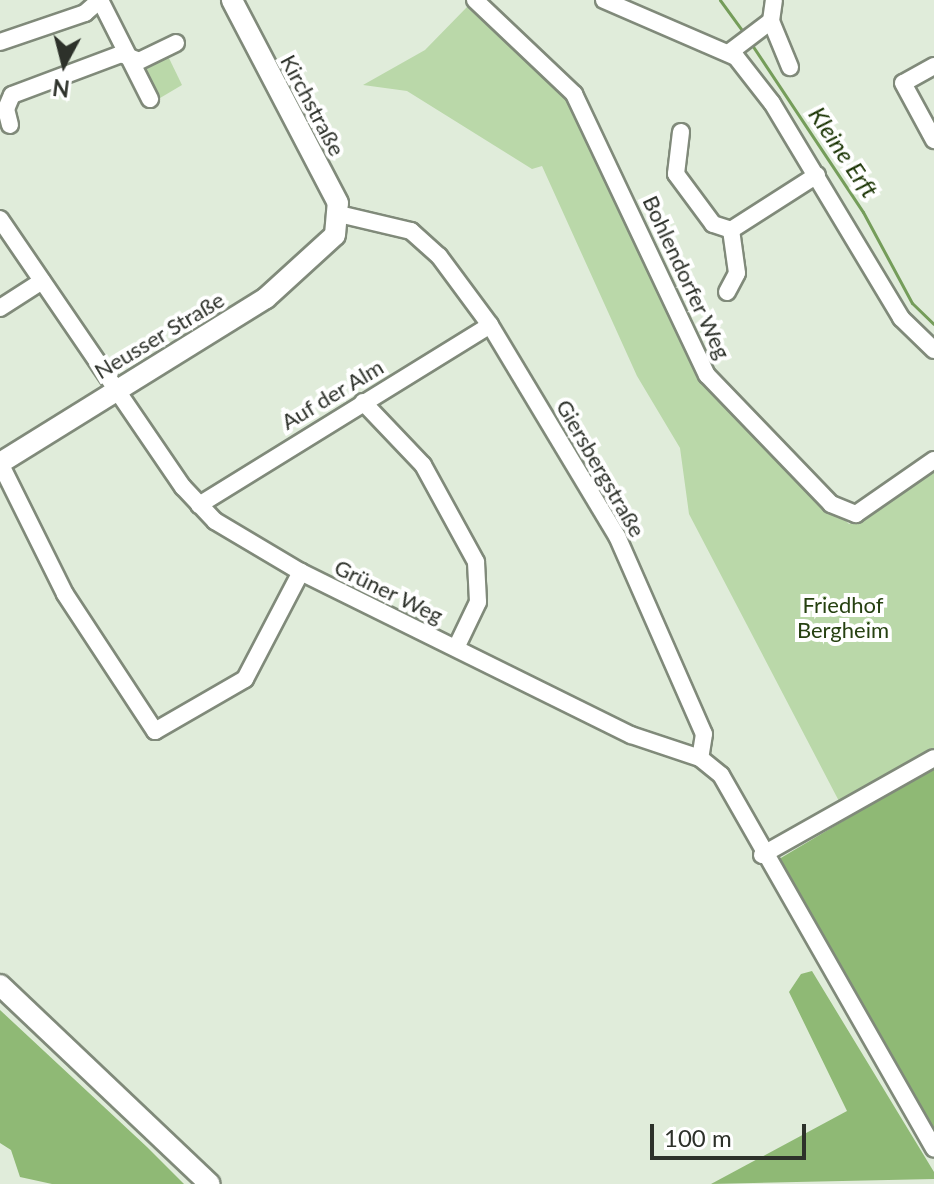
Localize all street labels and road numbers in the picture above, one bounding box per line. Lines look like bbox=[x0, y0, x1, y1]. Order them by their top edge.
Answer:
street label: Kirchstraße bbox=[275, 50, 351, 160]
street label: Bohlendorfer Weg bbox=[637, 191, 737, 363]
street label: Neusser Straße bbox=[89, 286, 229, 384]
street label: Auf der Alm bbox=[276, 353, 388, 435]
street label: Giersbergstraße bbox=[551, 395, 651, 541]
street label: Grüner Weg bbox=[330, 553, 448, 629]

